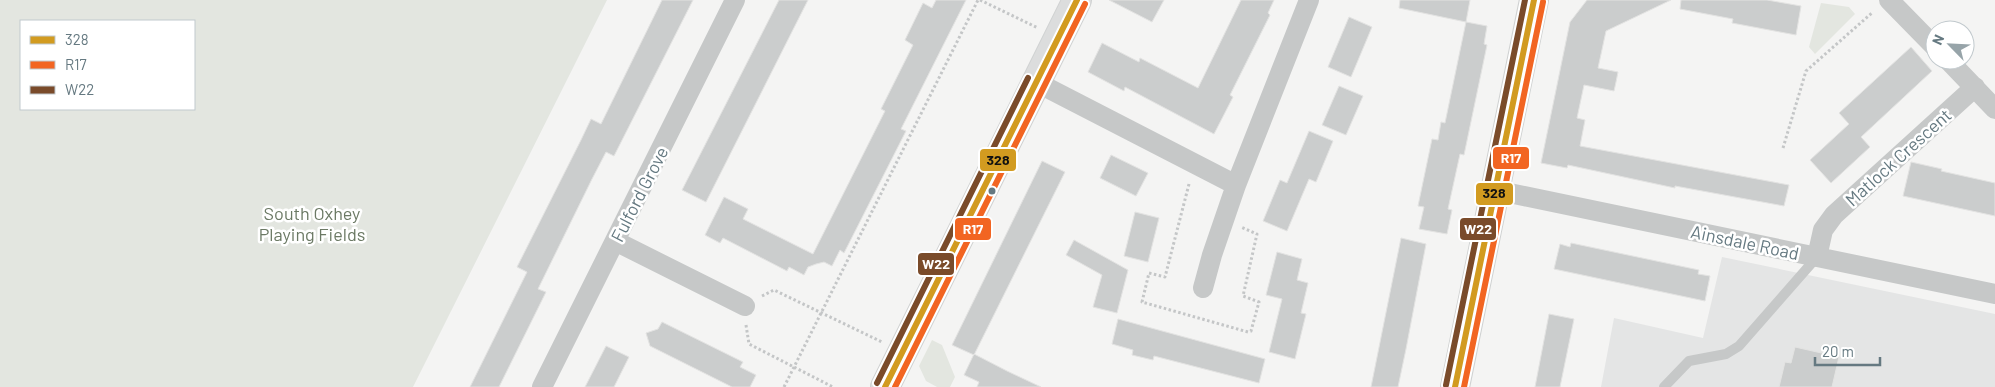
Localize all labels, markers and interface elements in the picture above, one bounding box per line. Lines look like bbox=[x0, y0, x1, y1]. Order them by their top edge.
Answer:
legend bbox=[20, 20, 195, 110]
north arrow bbox=[1925, 20, 1975, 70]
text: 328 bbox=[65, 30, 89, 48]
text: N bbox=[1928, 32, 1947, 47]
text: R17 bbox=[65, 55, 87, 73]
text: W22 bbox=[65, 80, 94, 98]
street label: Matlock Crescent bbox=[1840, 104, 1956, 210]
street label: Fulford Grove bbox=[606, 143, 672, 245]
line badge: R17 bbox=[1492, 146, 1530, 170]
line badge: 328 bbox=[979, 148, 1017, 172]
text: R17 bbox=[1501, 149, 1521, 166]
text: 328 bbox=[987, 151, 1010, 168]
line badge: 328 bbox=[1475, 182, 1514, 206]
text: 328 bbox=[1483, 184, 1506, 201]
unlabelled marker bbox=[987, 186, 997, 196]
park label: South Oxhey Playing Fields bbox=[259, 202, 365, 245]
line badge: R17 bbox=[954, 217, 992, 241]
line badge: W22 bbox=[1459, 217, 1497, 241]
text: R17 bbox=[963, 220, 983, 237]
text: W22 bbox=[1464, 220, 1492, 237]
street label: Ainsdale Road bbox=[1689, 220, 1801, 264]
line badge: W22 bbox=[917, 252, 955, 276]
text: W22 bbox=[922, 255, 950, 272]
scale bar bbox=[1815, 334, 1880, 366]
text: 20 m bbox=[1822, 342, 1854, 360]

